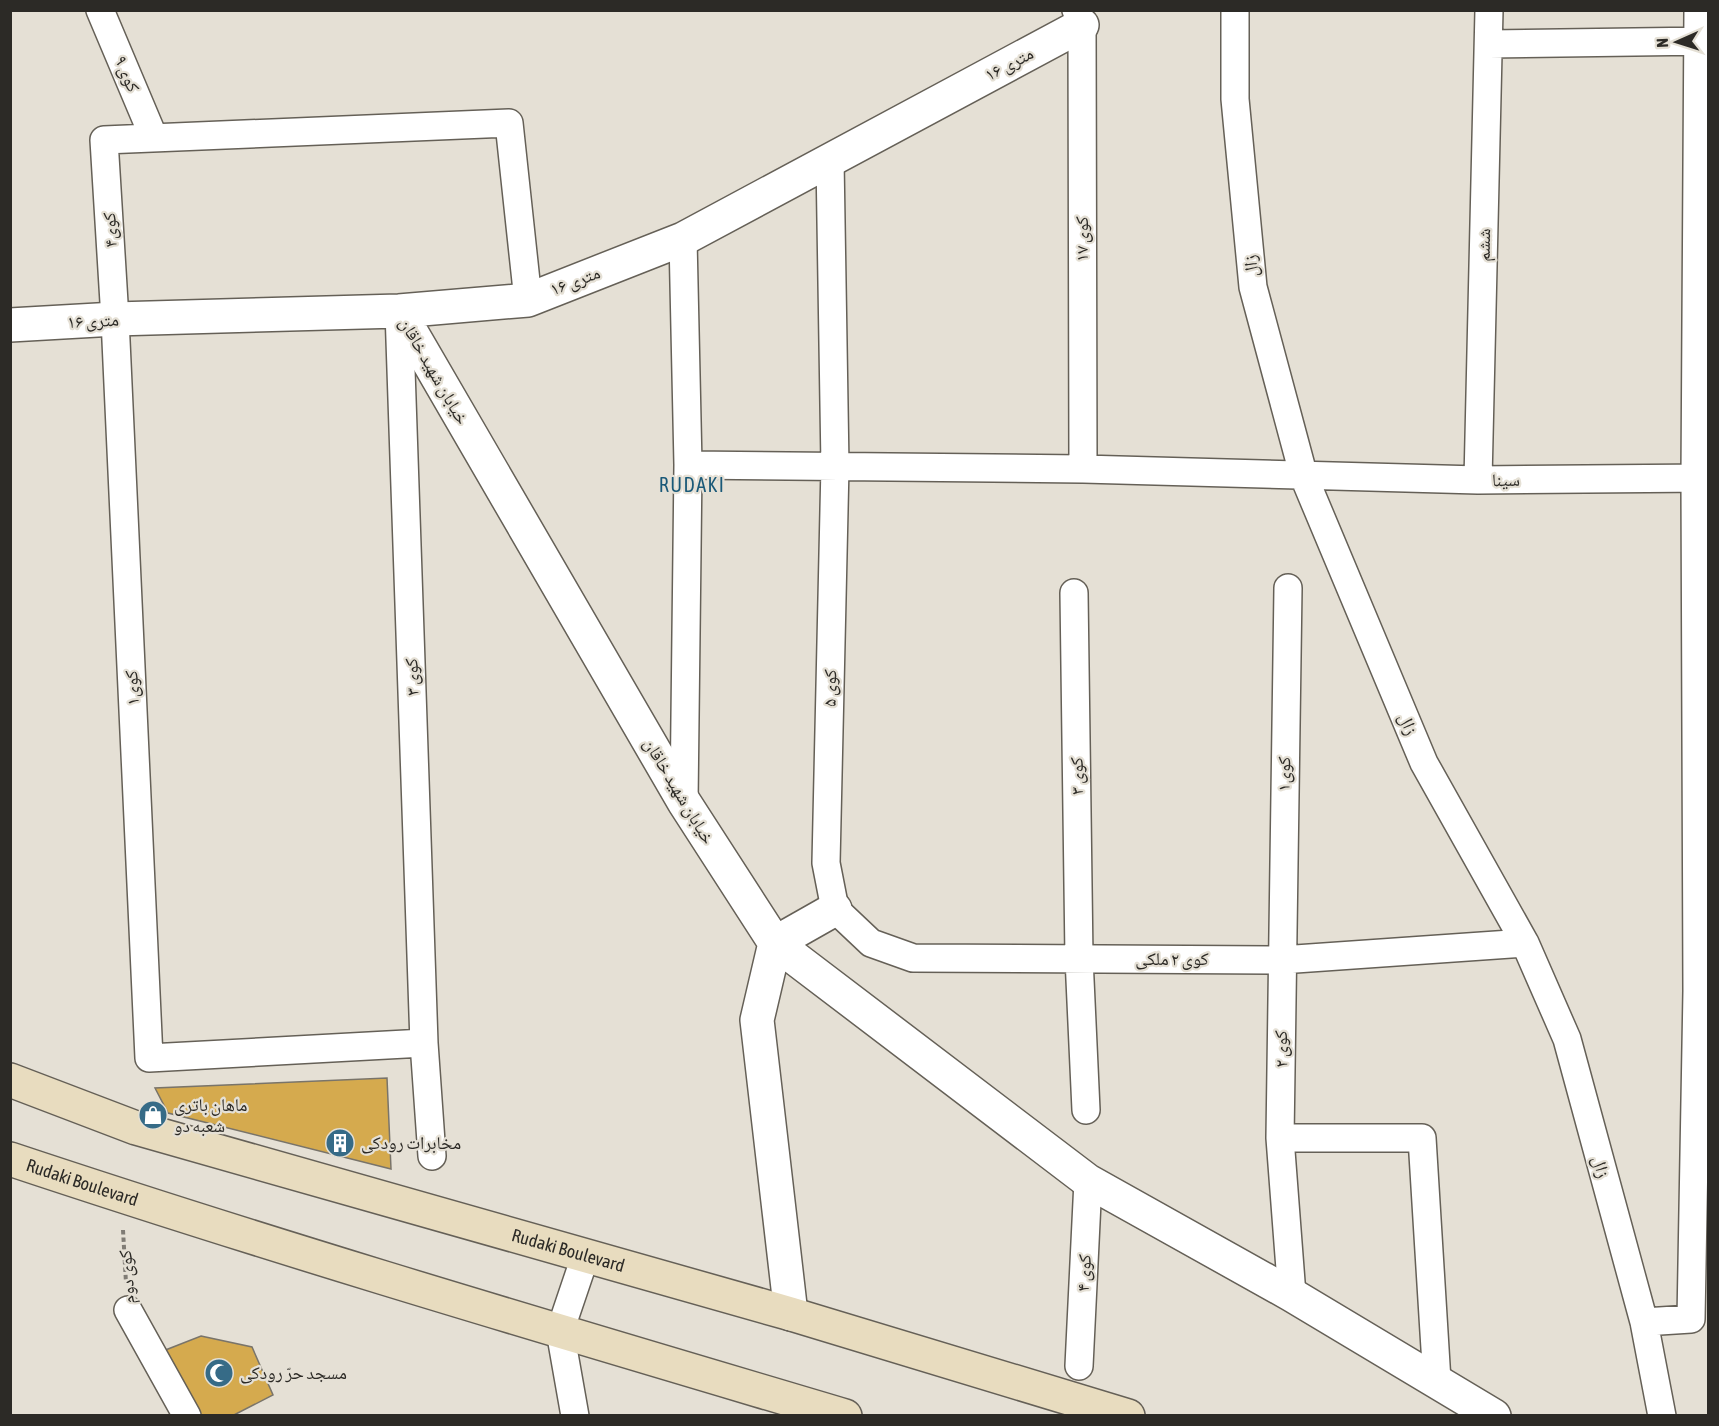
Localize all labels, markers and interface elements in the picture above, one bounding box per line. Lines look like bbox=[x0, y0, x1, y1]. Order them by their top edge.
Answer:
north arrow bbox=[1647, 12, 1707, 72]
text: N bbox=[1653, 38, 1671, 48]
street label: ۱۶ متری bbox=[981, 42, 1037, 86]
street label: کوی ۹ bbox=[110, 52, 145, 96]
street label: کوی۴ bbox=[98, 211, 122, 248]
street label: کوی ۱۷ bbox=[1071, 216, 1093, 262]
street label: ششم bbox=[1473, 228, 1496, 262]
street label: زال bbox=[1239, 254, 1263, 278]
street label: ۱۶ متری bbox=[547, 261, 603, 301]
street label: ۱۶ متری bbox=[67, 309, 119, 333]
street label: خیابان شهید خاقان bbox=[395, 314, 473, 428]
street label: سینا bbox=[1492, 469, 1520, 491]
district label: RUDAKI bbox=[659, 473, 725, 496]
street label: کوی ۳ bbox=[400, 657, 424, 696]
street label: کوی ۵ bbox=[819, 668, 841, 707]
street label: کوی۱ bbox=[120, 669, 144, 706]
street label: زال bbox=[1394, 710, 1422, 738]
street label: خیابان شهید خاقان bbox=[639, 734, 719, 848]
street label: کوی ۳ bbox=[1066, 756, 1088, 795]
street label: کوی۱ bbox=[1273, 756, 1295, 792]
street label: کوی ۲ ملکی bbox=[1135, 948, 1209, 970]
street label: کوی ۲ bbox=[1270, 1030, 1292, 1068]
place label: ماهان باتری شعبه دو bbox=[174, 1094, 248, 1137]
shop icon: ماهان باتری شعبه دو bbox=[137, 1099, 169, 1131]
building icon: مخابرات رودکی bbox=[324, 1127, 356, 1159]
place label: مخابرات رودکی bbox=[361, 1132, 461, 1154]
street label: Rudaki Boulevard bbox=[24, 1154, 141, 1210]
street label: زال bbox=[1588, 1154, 1614, 1180]
street label: Rudaki Boulevard bbox=[509, 1224, 627, 1276]
street label: کوی دوم bbox=[114, 1249, 141, 1305]
street label: کوی ۴ bbox=[1072, 1253, 1096, 1292]
mosque icon: مسجد حرّ رودکی bbox=[203, 1357, 235, 1389]
place label: مسجد حرّ رودکی bbox=[240, 1362, 347, 1384]

